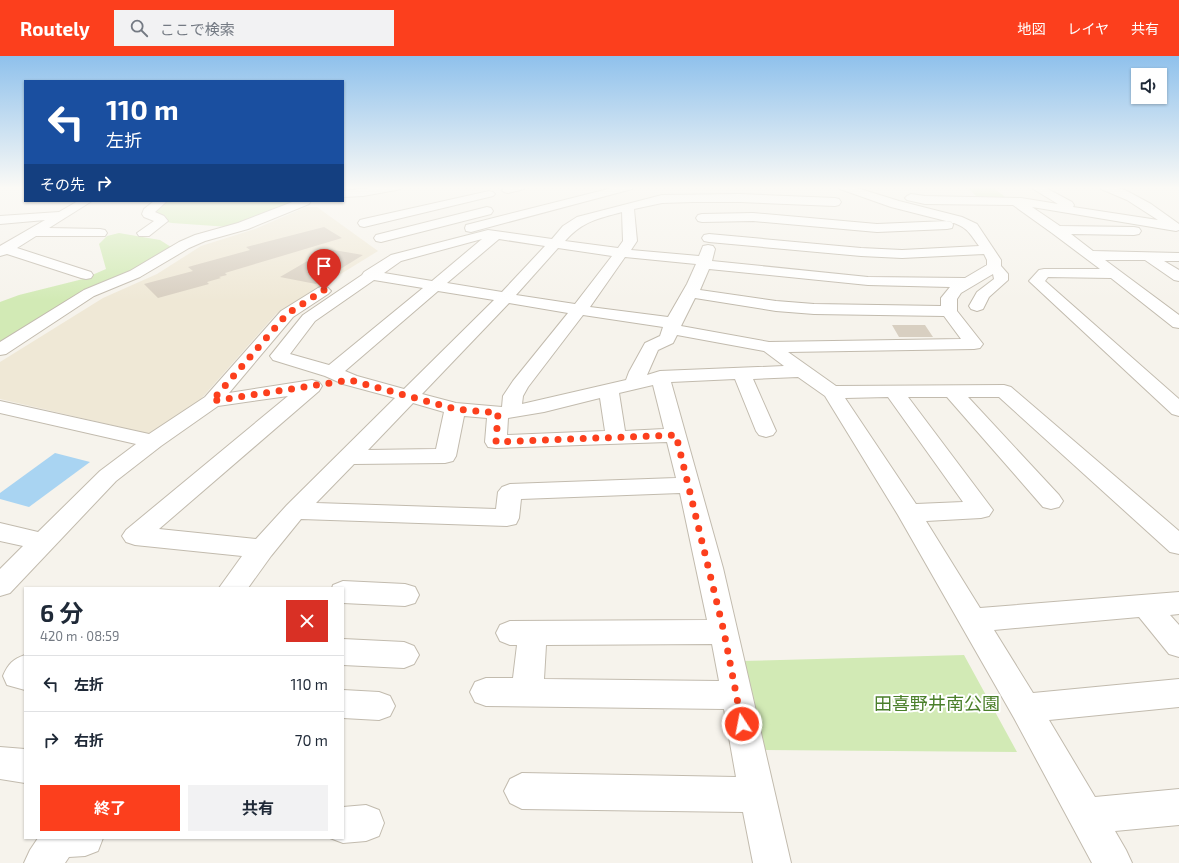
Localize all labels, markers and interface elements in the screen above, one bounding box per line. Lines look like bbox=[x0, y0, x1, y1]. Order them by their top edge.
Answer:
search box bbox=[114, 10, 394, 46]
text: Routely bbox=[20, 17, 90, 40]
icon: search bbox=[128, 17, 150, 39]
text: ここで検索 bbox=[160, 20, 235, 38]
text: 地図 bbox=[1017, 20, 1045, 37]
text: レイヤ bbox=[1067, 20, 1109, 37]
text: 共有 bbox=[1131, 20, 1159, 37]
map controls bbox=[1131, 68, 1167, 104]
button: sound bbox=[1131, 68, 1167, 104]
text: 110 m bbox=[106, 92, 179, 126]
icon: left bbox=[40, 96, 92, 148]
text: 左折 bbox=[106, 129, 142, 151]
icon: right bbox=[93, 172, 115, 194]
text: その先 bbox=[40, 175, 85, 193]
pin bbox=[307, 249, 341, 290]
icon: arrive bbox=[313, 255, 335, 277]
text: 6 分 bbox=[40, 598, 83, 627]
button: close bbox=[286, 600, 328, 642]
text: 420 m · 08:59 bbox=[40, 628, 120, 644]
icon: left bbox=[40, 673, 62, 695]
text: 左折 bbox=[74, 675, 104, 693]
text: 110 m bbox=[291, 675, 328, 693]
park label: 田喜野井南公園 bbox=[874, 692, 1000, 714]
position arrow bbox=[721, 703, 763, 745]
icon: right bbox=[40, 729, 62, 751]
text: 右折 bbox=[74, 731, 104, 749]
text: 70 m bbox=[295, 731, 328, 749]
button: 終了 bbox=[40, 785, 180, 831]
button: 共有 bbox=[188, 785, 328, 831]

